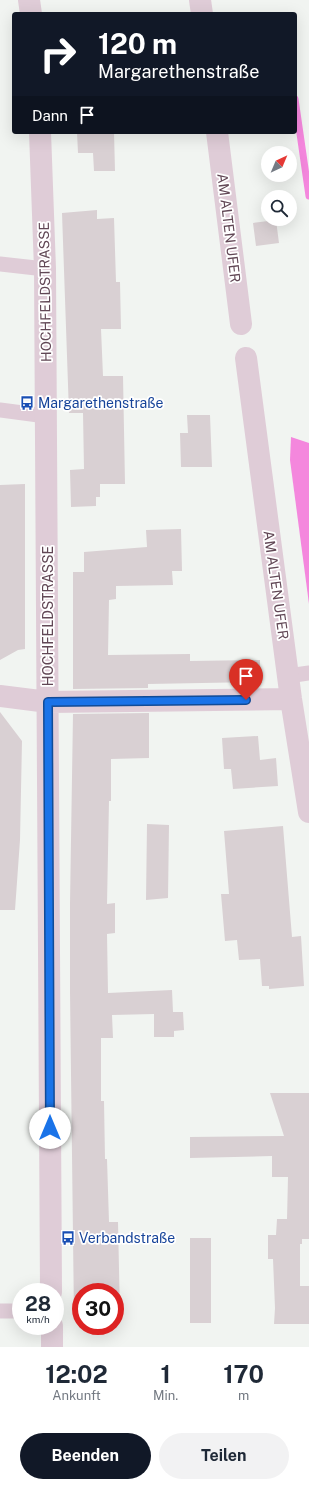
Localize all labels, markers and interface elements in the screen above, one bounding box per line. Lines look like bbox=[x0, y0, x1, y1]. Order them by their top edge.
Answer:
text: 120 m bbox=[98, 27, 177, 60]
icon: right bbox=[32, 28, 84, 80]
text: Margarethenstraße bbox=[98, 61, 259, 82]
icon: arrive bbox=[76, 104, 98, 126]
text: Dann bbox=[32, 107, 68, 124]
north arrow bbox=[261, 146, 297, 182]
map controls bbox=[261, 146, 297, 226]
street label: AM ALTEN UFER bbox=[214, 172, 244, 284]
button: search bbox=[261, 190, 297, 226]
street label: HOCHFELDSTRASSE bbox=[36, 222, 54, 362]
bus stop icon: Margarethenstraße bbox=[19, 395, 35, 411]
place label: Margarethenstraße bbox=[38, 395, 164, 411]
street label: AM ALTEN UFER bbox=[260, 529, 292, 641]
street label: HOCHFELDSTRASSE bbox=[40, 546, 56, 686]
pin bbox=[229, 659, 263, 700]
icon: arrive bbox=[235, 665, 257, 687]
position arrow bbox=[29, 1107, 71, 1149]
bus stop icon: Verbandstraße bbox=[60, 1230, 76, 1246]
place label: Verbandstraße bbox=[79, 1230, 175, 1246]
speed limit sign: 30 bbox=[72, 1283, 124, 1335]
text: 28 bbox=[25, 1292, 51, 1316]
text: km/h bbox=[26, 1313, 50, 1325]
text: 12:02 bbox=[45, 1360, 108, 1388]
text: 1 bbox=[160, 1360, 171, 1388]
text: 170 bbox=[223, 1360, 264, 1388]
text: Ankunft bbox=[52, 1388, 101, 1403]
text: Min. bbox=[153, 1388, 178, 1403]
text: m bbox=[238, 1388, 249, 1403]
button: Beenden bbox=[20, 1433, 151, 1479]
button: Teilen bbox=[159, 1433, 289, 1479]

